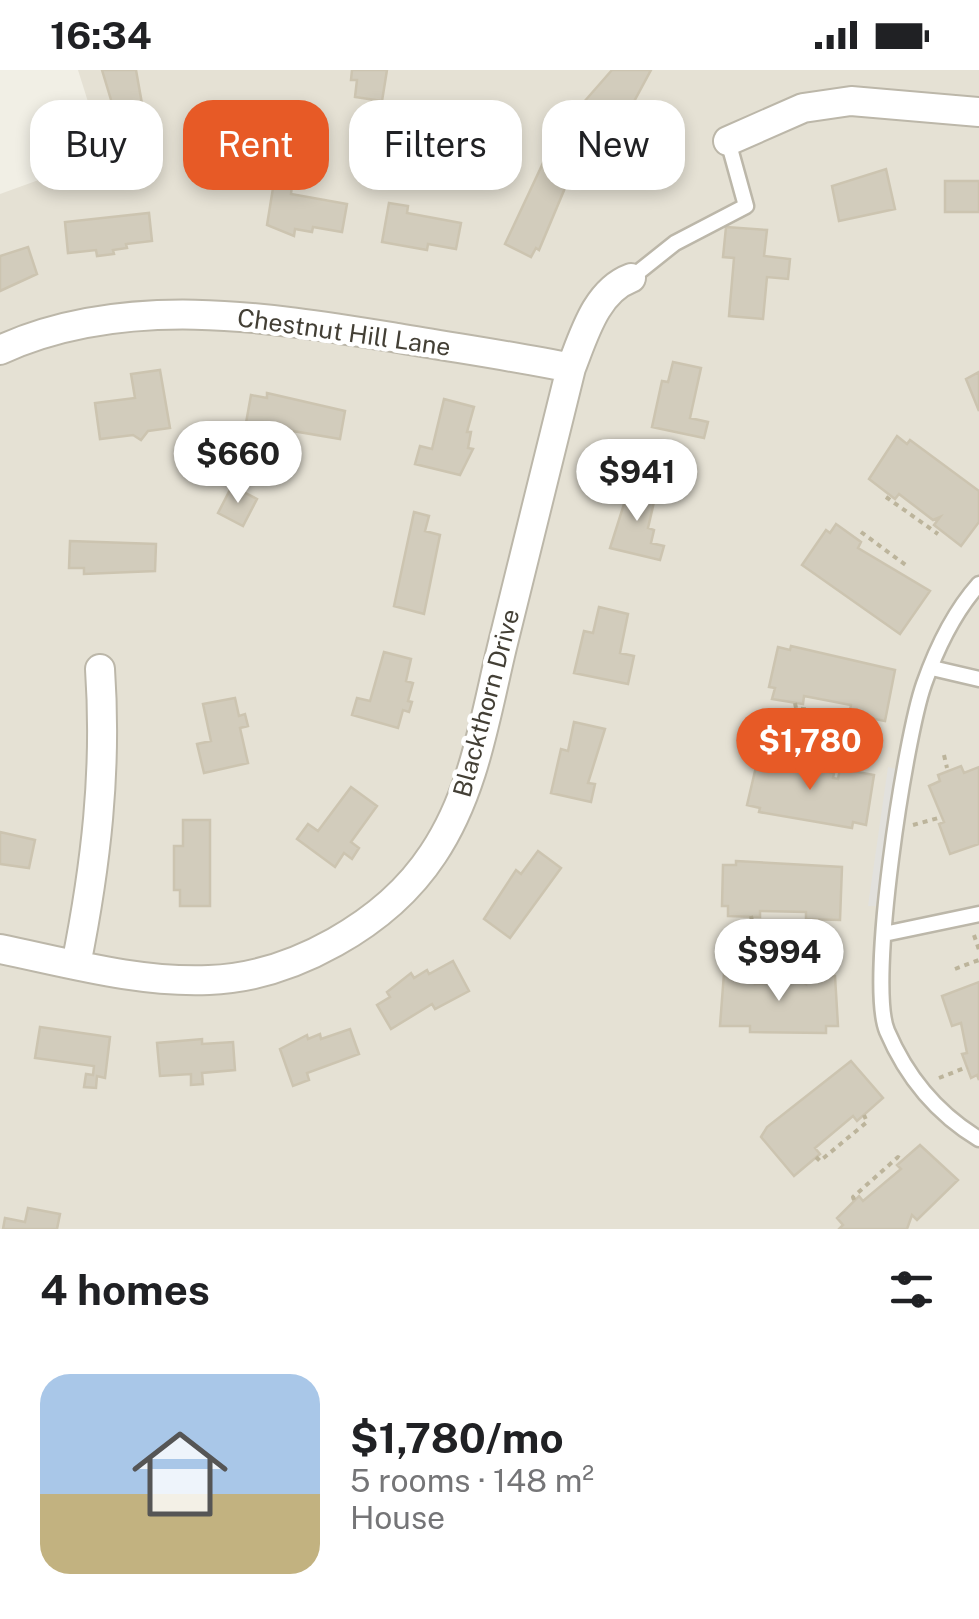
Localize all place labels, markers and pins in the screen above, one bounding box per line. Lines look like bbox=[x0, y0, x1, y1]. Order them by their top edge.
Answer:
pin: $660 bbox=[179, 421, 297, 506]
pin: $941 bbox=[578, 439, 696, 524]
pin: $1,780 bbox=[729, 708, 891, 793]
pin: $994 bbox=[720, 919, 838, 1004]

